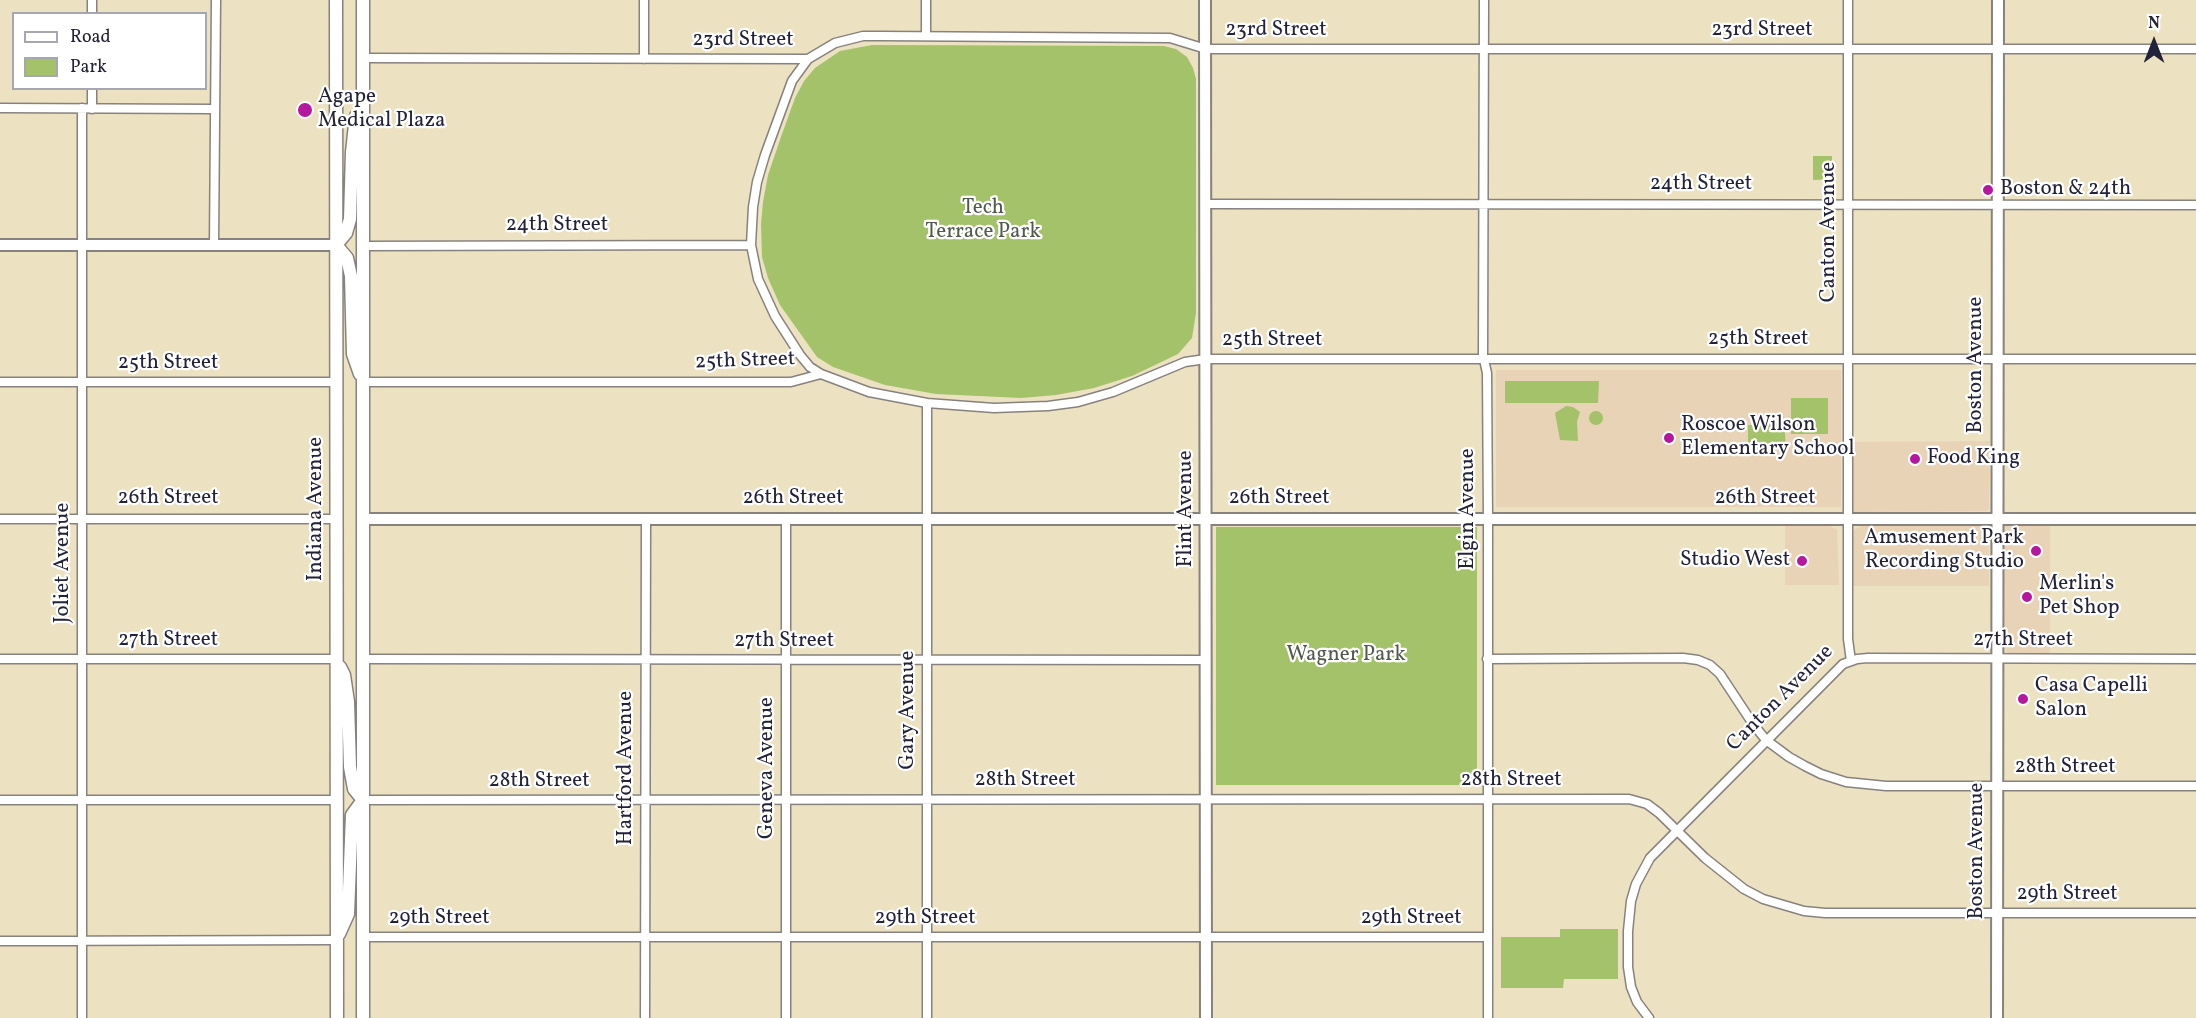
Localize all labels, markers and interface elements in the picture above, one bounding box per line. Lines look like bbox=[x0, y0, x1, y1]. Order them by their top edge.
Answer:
legend bbox=[12, 12, 207, 90]
north arrow bbox=[2124, 12, 2184, 72]
text: N bbox=[2148, 13, 2160, 35]
street label: 23rd Street bbox=[1225, 18, 1327, 44]
street label: 23rd Street bbox=[1711, 18, 1813, 44]
text: Road bbox=[70, 25, 111, 50]
street label: 23rd Street bbox=[692, 28, 794, 54]
text: Park bbox=[70, 55, 107, 80]
place label: Agape Medical Plaza bbox=[318, 85, 445, 135]
marker: Agape Medical Plaza bbox=[296, 101, 314, 119]
street label: Canton Avenue bbox=[1817, 162, 1843, 302]
street label: 24th Street bbox=[1650, 172, 1752, 198]
place label: Boston & 24th bbox=[2000, 177, 2131, 203]
marker: Boston & 24th bbox=[1981, 183, 1995, 197]
park label: Tech Terrace Park bbox=[925, 196, 1041, 246]
street label: 24th Street bbox=[506, 213, 608, 239]
street label: Boston Avenue bbox=[1964, 296, 1990, 434]
street label: 25th Street bbox=[1708, 327, 1808, 353]
street label: 25th Street bbox=[1222, 328, 1322, 354]
street label: 25th Street bbox=[694, 348, 796, 376]
street label: 25th Street bbox=[118, 351, 218, 377]
place label: Roscoe Wilson Elementary School bbox=[1681, 413, 1855, 463]
marker: Roscoe Wilson Elementary School bbox=[1662, 431, 1676, 445]
street label: Indiana Avenue bbox=[304, 437, 330, 581]
place label: Food King bbox=[1927, 446, 2020, 472]
street label: Elgin Avenue bbox=[1456, 448, 1482, 570]
street label: Flint Avenue bbox=[1174, 450, 1200, 568]
marker: Food King bbox=[1908, 452, 1922, 466]
street label: 26th Street bbox=[117, 486, 219, 512]
street label: 26th Street bbox=[742, 486, 844, 512]
street label: 26th Street bbox=[1228, 486, 1330, 512]
street label: 26th Street bbox=[1714, 486, 1816, 512]
street label: Joliet Avenue bbox=[51, 503, 77, 623]
place label: Amusement Park Recording Studio bbox=[1864, 526, 2024, 576]
marker: Amusement Park Recording Studio bbox=[2029, 544, 2043, 558]
place label: Studio West bbox=[1680, 548, 1790, 574]
marker: Studio West bbox=[1795, 554, 1809, 568]
place label: Merlin's Pet Shop bbox=[2039, 572, 2120, 622]
marker: Merlin's Pet Shop bbox=[2020, 590, 2034, 604]
street label: 27th Street bbox=[118, 628, 218, 654]
street label: 27th Street bbox=[1973, 628, 2073, 654]
street label: 27th Street bbox=[734, 629, 834, 655]
street label: Canton Avenue bbox=[1722, 640, 1840, 758]
park label: Wagner Park bbox=[1286, 643, 1406, 669]
street label: Gary Avenue bbox=[896, 651, 922, 769]
place label: Casa Capelli Salon bbox=[2035, 674, 2148, 724]
street label: Hartford Avenue bbox=[614, 691, 640, 845]
marker: Casa Capelli Salon bbox=[2016, 692, 2030, 706]
street label: Geneva Avenue bbox=[755, 697, 781, 839]
street label: 28th Street bbox=[2014, 755, 2116, 781]
street label: 28th Street bbox=[974, 768, 1076, 794]
street label: 28th Street bbox=[1460, 768, 1562, 794]
street label: 28th Street bbox=[488, 769, 590, 795]
street label: Boston Avenue bbox=[1965, 782, 1991, 920]
street label: 29th Street bbox=[2016, 882, 2118, 908]
street label: 29th Street bbox=[388, 906, 490, 932]
street label: 29th Street bbox=[874, 906, 976, 932]
street label: 29th Street bbox=[1360, 906, 1462, 932]

